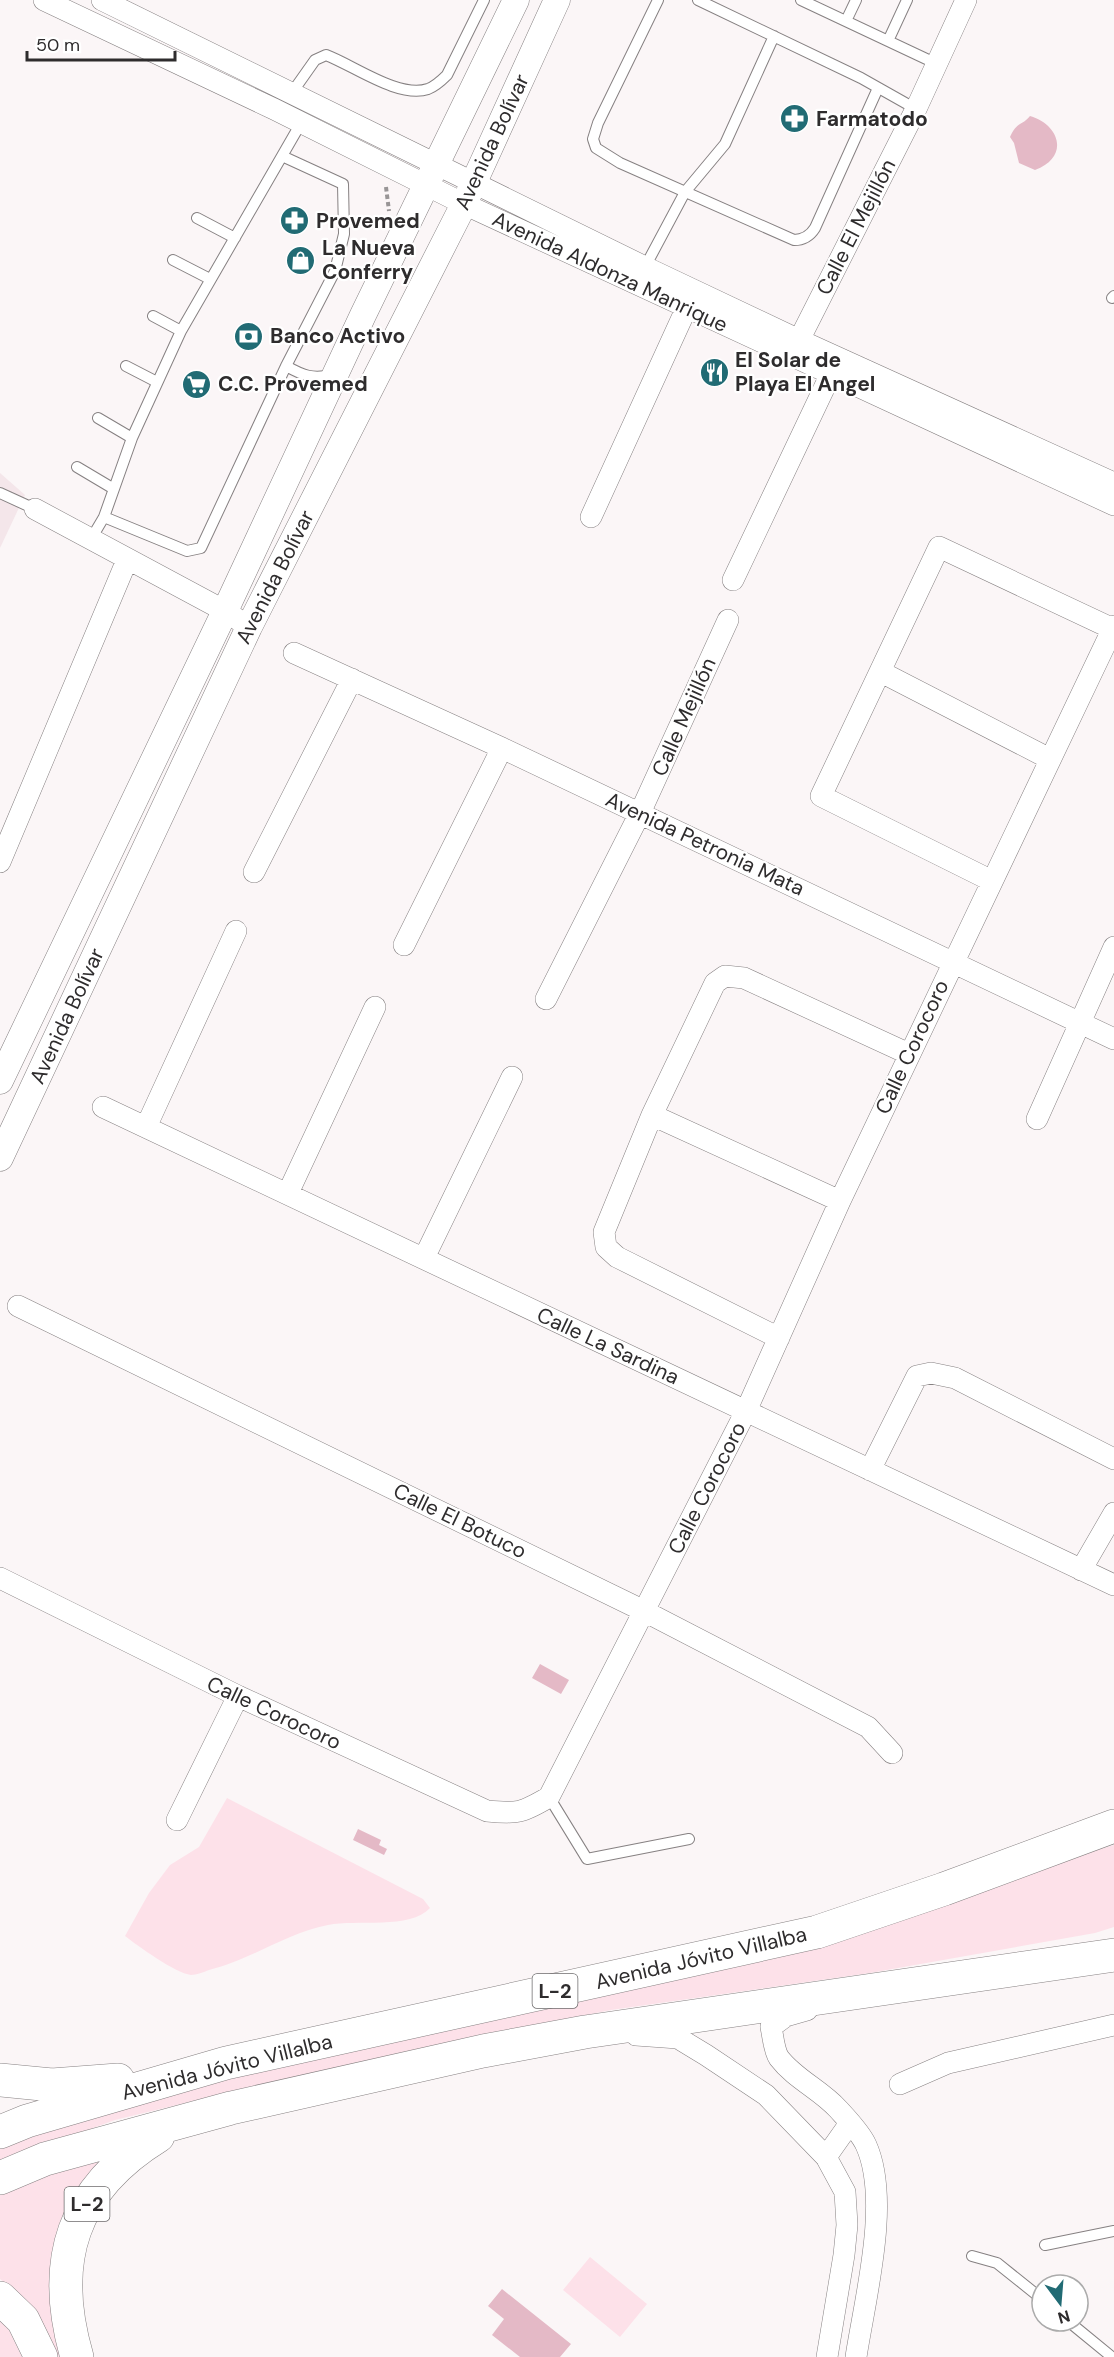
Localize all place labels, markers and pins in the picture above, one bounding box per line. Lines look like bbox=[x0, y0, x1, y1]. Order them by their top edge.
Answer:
pharmacy icon: Farmatodo bbox=[779, 103, 811, 135]
place label: Farmatodo bbox=[816, 105, 928, 133]
pharmacy icon: Provemed bbox=[279, 205, 311, 237]
place label: Provemed bbox=[316, 207, 420, 235]
place label: La Nueva Conferry bbox=[322, 234, 415, 286]
shop icon: La Nueva Conferry bbox=[285, 244, 317, 276]
bank icon: Banco Activo bbox=[233, 320, 265, 352]
place label: Banco Activo bbox=[270, 322, 405, 350]
place label: El Solar de Playa El Angel bbox=[735, 346, 875, 398]
restaurant icon: El Solar de Playa El Angel bbox=[698, 356, 730, 388]
supermarket icon: C.C. Provemed bbox=[181, 368, 213, 400]
place label: C.C. Provemed bbox=[218, 370, 368, 398]

